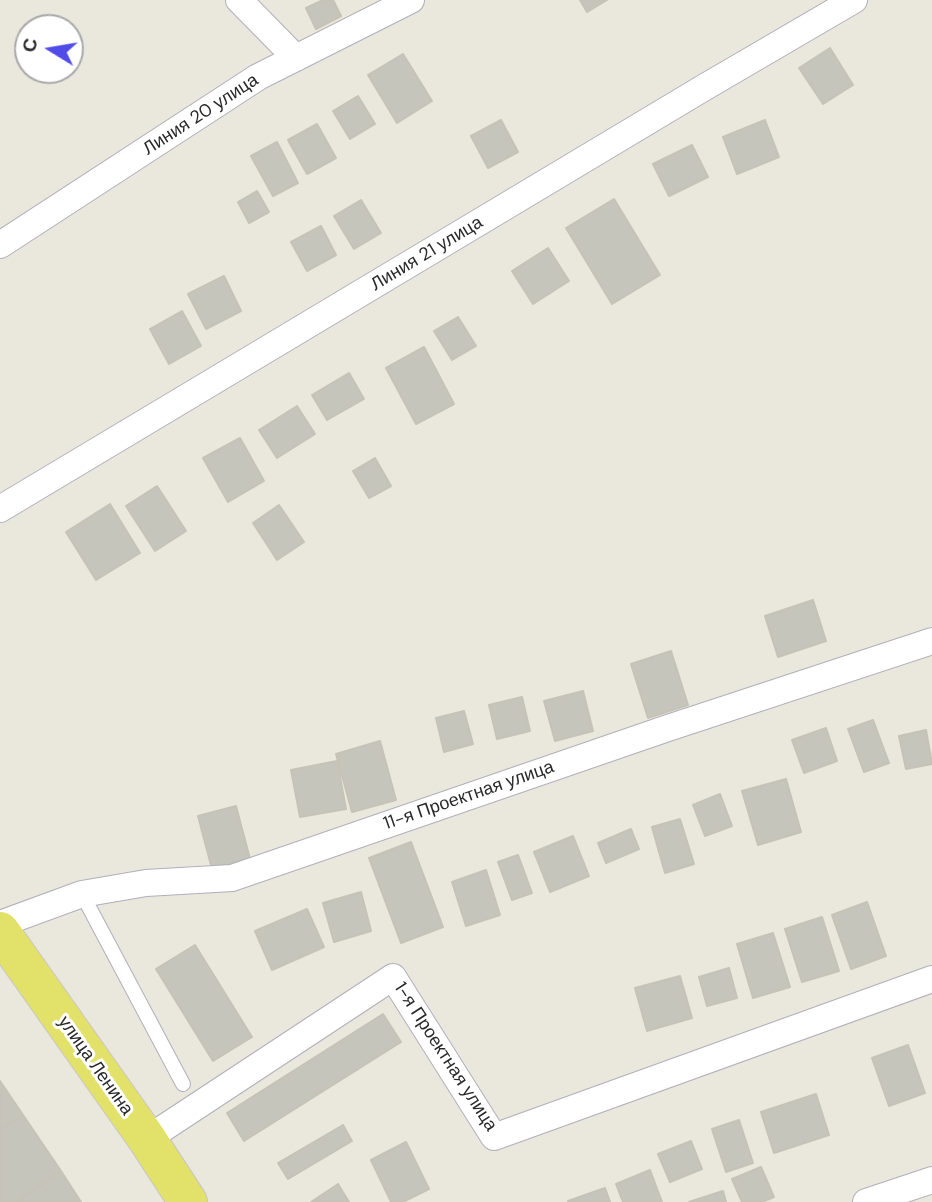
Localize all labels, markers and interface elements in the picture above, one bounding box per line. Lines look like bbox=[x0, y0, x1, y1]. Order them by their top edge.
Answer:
north arrow bbox=[14, 14, 84, 84]
text: С bbox=[16, 36, 43, 54]
street label: Линия 20 улица bbox=[139, 70, 263, 160]
street label: Линия 21 улица bbox=[367, 212, 487, 296]
street label: 11-я Проектная улица bbox=[381, 757, 557, 835]
street label: 1-я Проектная улица bbox=[389, 979, 501, 1135]
street label: улица Ленина bbox=[53, 1012, 137, 1120]

